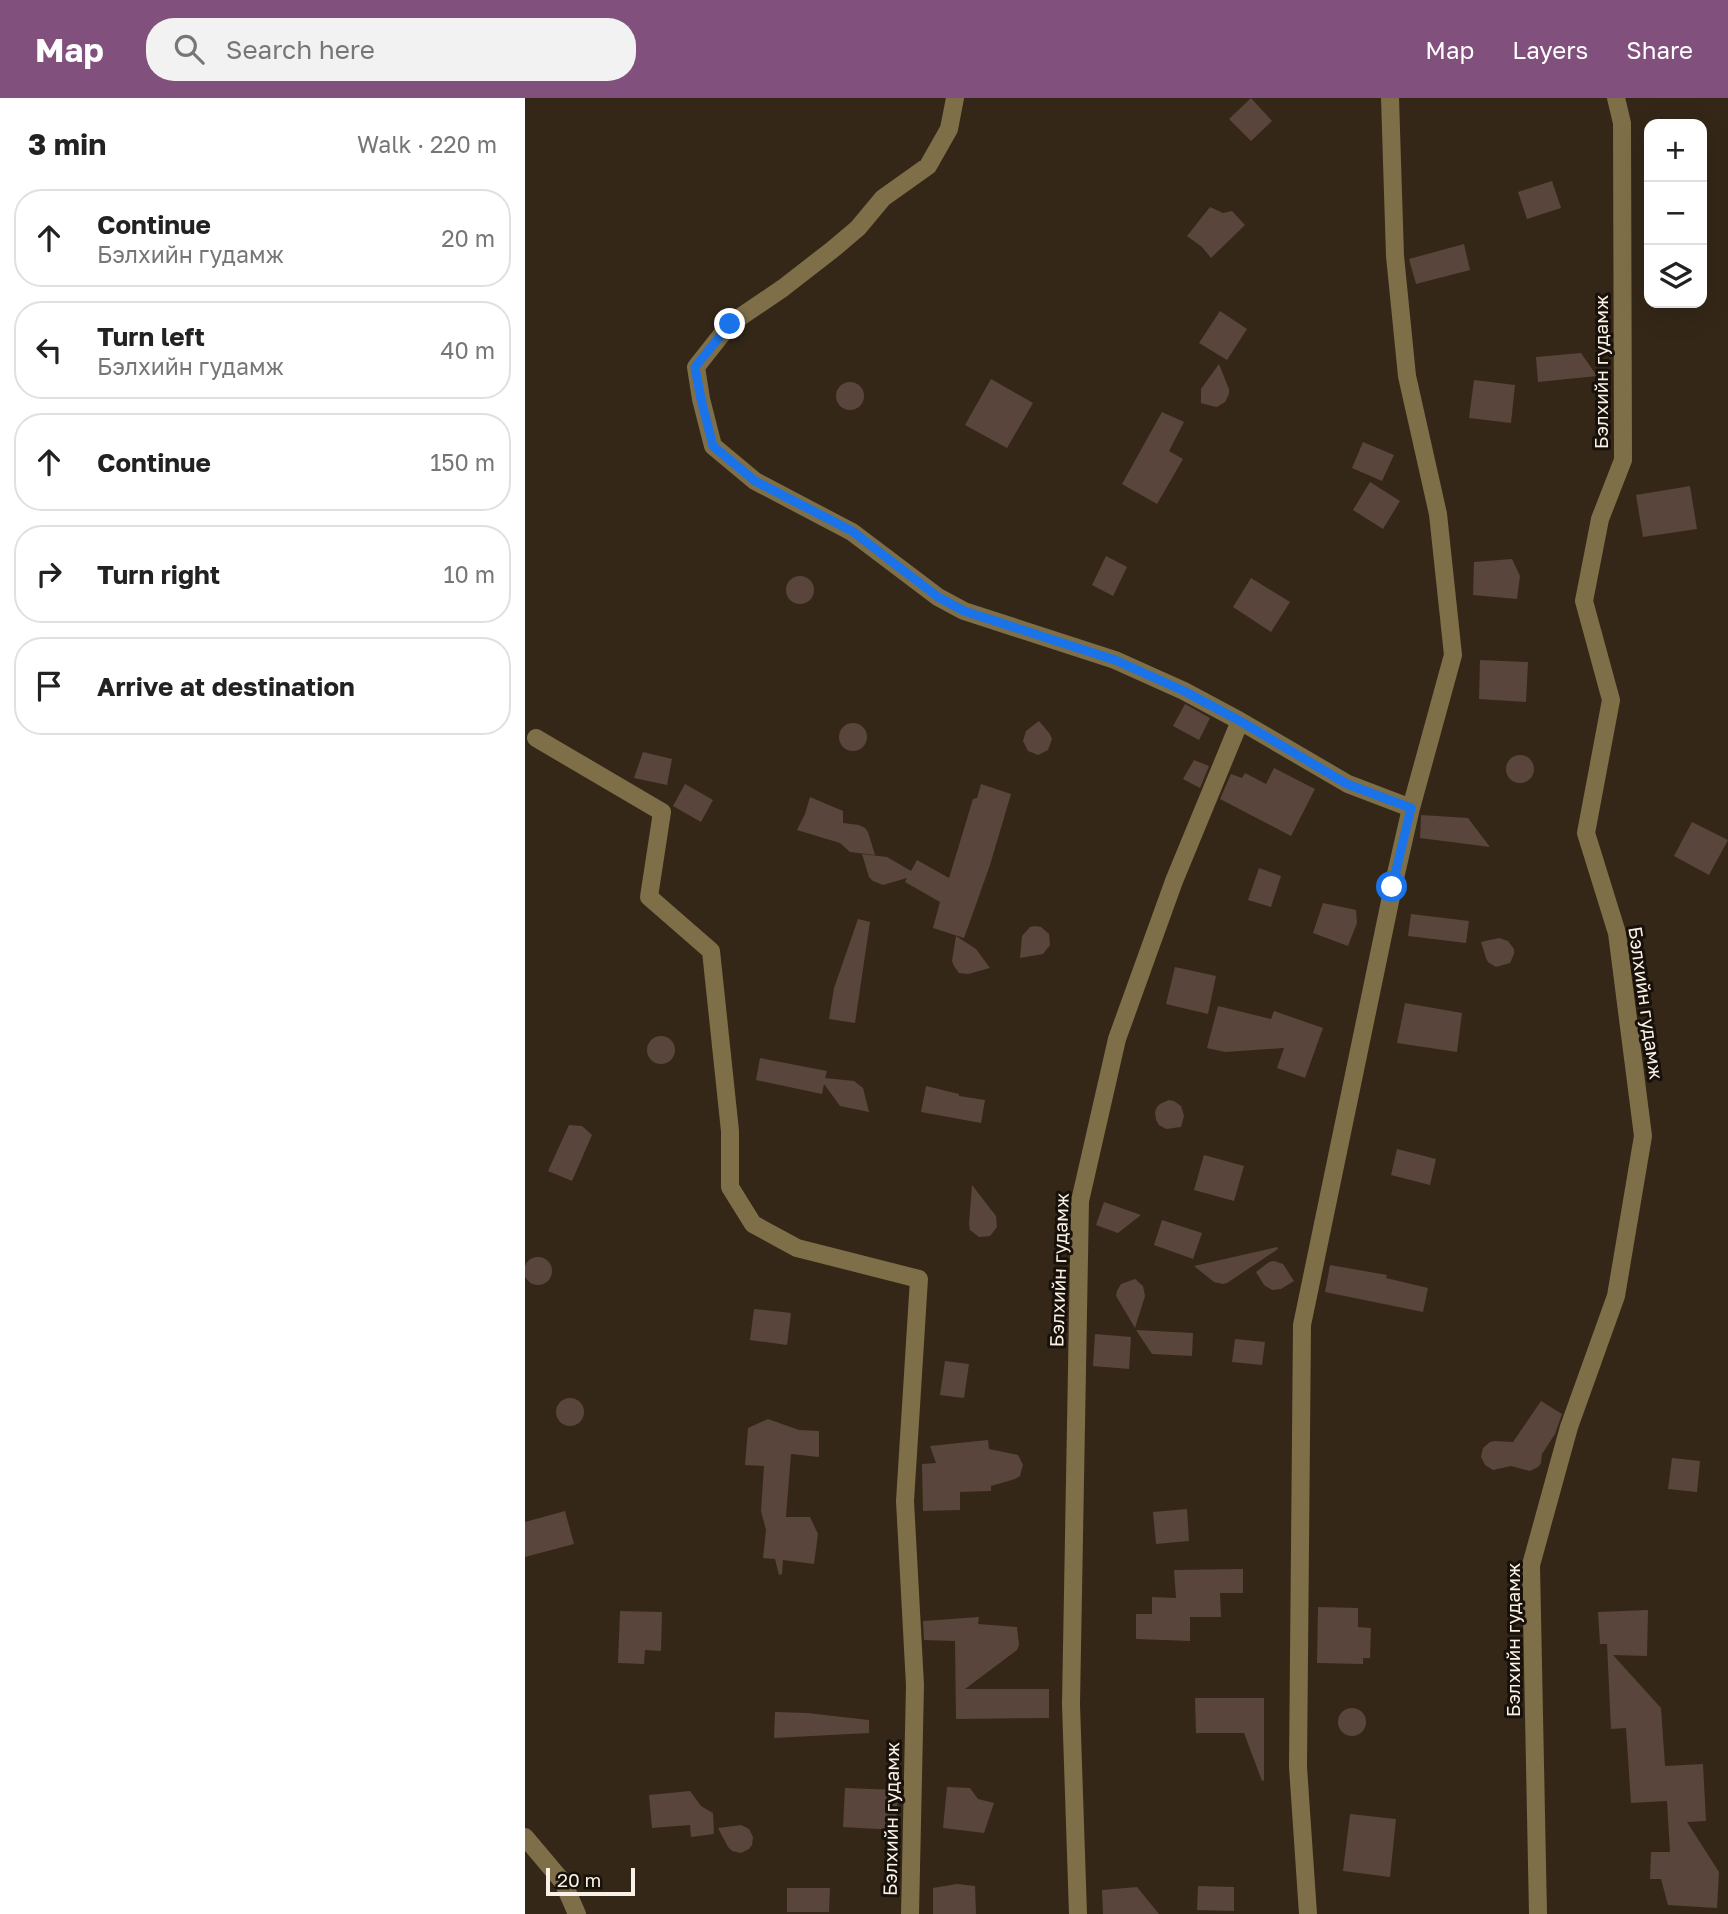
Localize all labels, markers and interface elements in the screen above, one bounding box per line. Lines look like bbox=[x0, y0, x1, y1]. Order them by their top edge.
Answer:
search box bbox=[146, 18, 636, 81]
text: Map bbox=[35, 30, 104, 69]
icon: search bbox=[170, 30, 208, 68]
text: Search here bbox=[226, 34, 375, 65]
text: Map bbox=[1425, 35, 1474, 64]
text: Layers bbox=[1512, 35, 1588, 64]
text: Share bbox=[1626, 35, 1693, 64]
map controls bbox=[1644, 119, 1707, 308]
button: + bbox=[1644, 119, 1707, 182]
text: 3 min bbox=[28, 126, 106, 162]
text: Walk · 220 m bbox=[357, 130, 497, 158]
button: − bbox=[1644, 182, 1707, 245]
text: Continue bbox=[97, 209, 211, 240]
icon: ahead bbox=[30, 219, 68, 257]
text: 20 m bbox=[441, 224, 495, 252]
text: Бэлхийн гудамж bbox=[97, 240, 284, 268]
button: layers bbox=[1644, 245, 1707, 308]
street label: Бэлхийн гудамж bbox=[1589, 295, 1612, 449]
route end bbox=[714, 308, 745, 339]
text: Turn left bbox=[97, 321, 205, 352]
icon: left bbox=[30, 331, 68, 369]
text: 40 m bbox=[441, 336, 495, 364]
text: Бэлхийн гудамж bbox=[97, 352, 284, 380]
icon: ahead bbox=[30, 443, 68, 481]
text: Continue bbox=[97, 447, 211, 478]
text: 150 m bbox=[430, 448, 495, 476]
icon: right bbox=[30, 555, 68, 593]
text: Turn right bbox=[97, 559, 220, 590]
text: 10 m bbox=[443, 560, 495, 588]
icon: arrive bbox=[30, 667, 68, 705]
text: Arrive at destination bbox=[97, 671, 355, 702]
route start bbox=[1376, 871, 1407, 902]
street label: Бэлхийн гудамж bbox=[1624, 925, 1669, 1081]
street label: Бэлхийн гудамж bbox=[1044, 1192, 1073, 1348]
street label: Бэлхийн гудамж bbox=[1501, 1563, 1524, 1717]
street label: Бэлхийн гудамж bbox=[878, 1742, 903, 1896]
scale bar bbox=[546, 1865, 635, 1897]
text: 20 m bbox=[557, 1868, 601, 1891]

